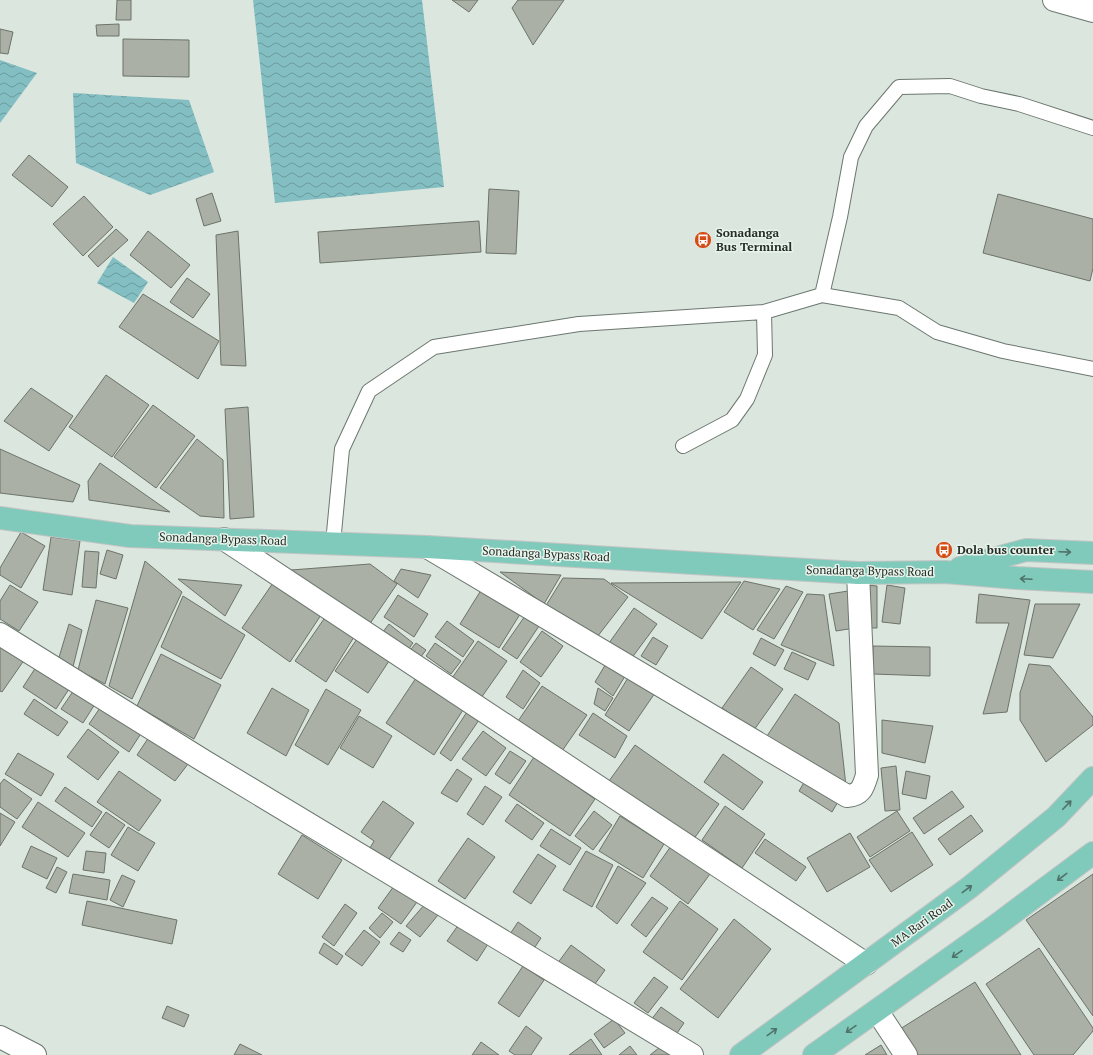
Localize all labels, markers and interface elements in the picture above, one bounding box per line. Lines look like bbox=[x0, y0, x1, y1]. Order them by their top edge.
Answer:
place label: Sonadanga Bus Terminal bbox=[716, 225, 792, 254]
bus stop icon: Sonadanga Bus Terminal bbox=[693, 230, 713, 250]
street label: Sonadanga Bypass Road bbox=[159, 529, 287, 548]
bus stop icon: Dola bus counter bbox=[934, 540, 954, 560]
place label: Dola bus counter bbox=[957, 542, 1055, 557]
street label: Sonadanga Bypass Road bbox=[482, 543, 611, 564]
one-way arrow bbox=[1058, 548, 1071, 556]
street label: Sonadanga Bypass Road bbox=[806, 562, 934, 579]
one-way arrow bbox=[1020, 575, 1033, 582]
one-way arrow bbox=[1062, 800, 1072, 810]
one-way arrow bbox=[1056, 872, 1067, 881]
one-way arrow bbox=[962, 885, 973, 893]
street label: MA Bari Road bbox=[888, 895, 956, 950]
one-way arrow bbox=[952, 950, 963, 958]
one-way arrow bbox=[846, 1025, 857, 1033]
one-way arrow bbox=[766, 1028, 777, 1036]

